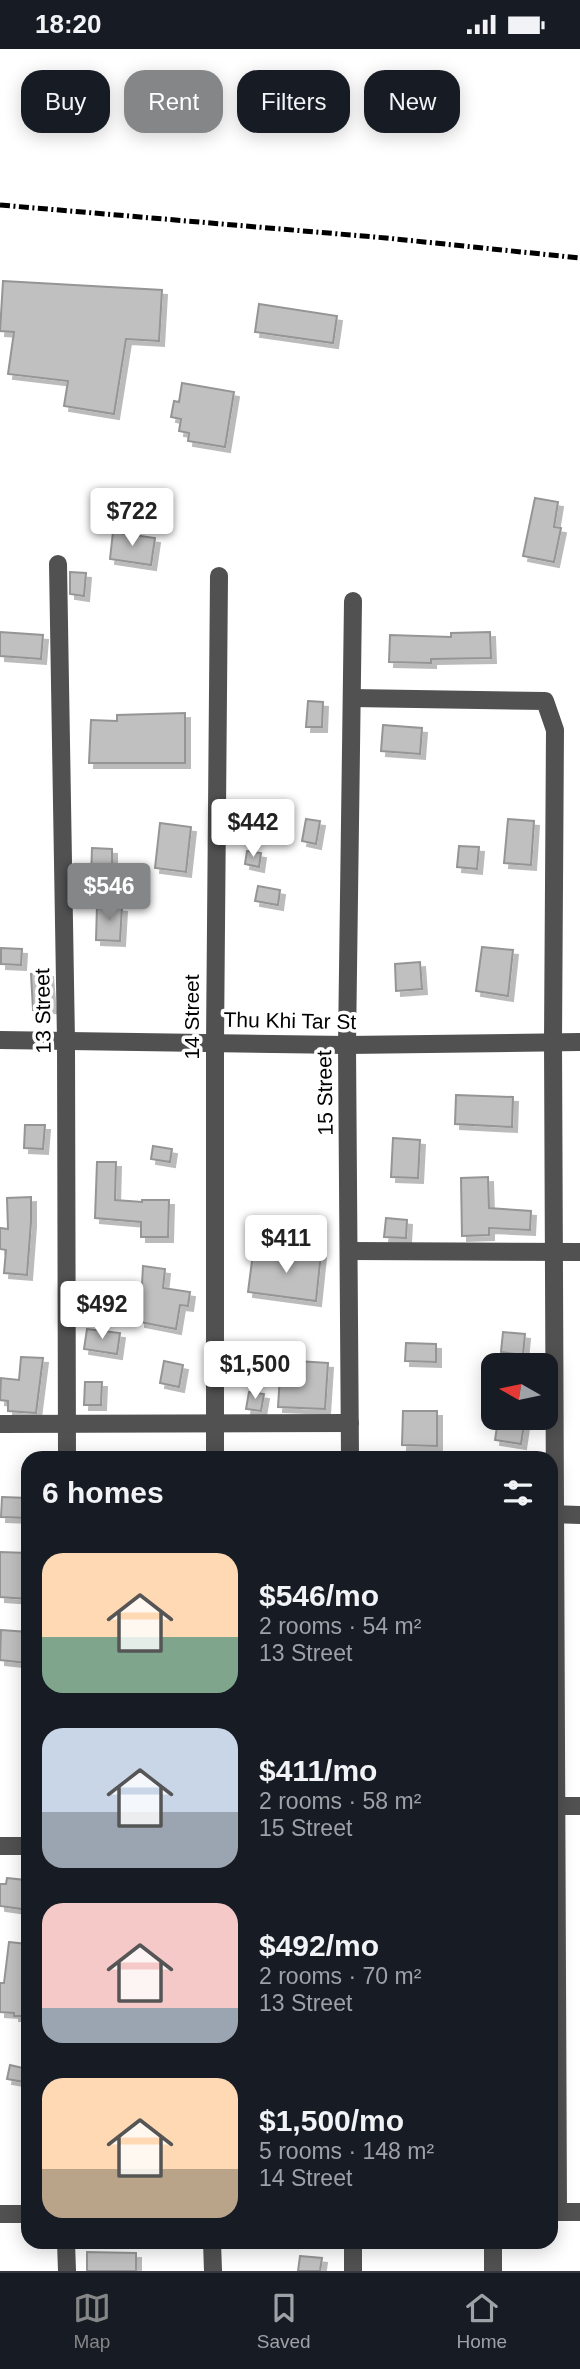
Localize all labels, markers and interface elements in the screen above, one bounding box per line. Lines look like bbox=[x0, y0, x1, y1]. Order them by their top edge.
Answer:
text: 18:20 bbox=[35, 9, 102, 39]
chip: Buy bbox=[21, 70, 110, 133]
chip: Rent bbox=[124, 70, 223, 133]
chip: Filters bbox=[237, 70, 350, 133]
chip: New bbox=[364, 70, 460, 133]
pin: $722 bbox=[91, 489, 173, 548]
text: $722 bbox=[106, 498, 158, 524]
pin: $442 bbox=[212, 799, 294, 859]
text: $442 bbox=[227, 809, 279, 835]
pin: $546 bbox=[68, 863, 150, 923]
text: $546 bbox=[83, 873, 135, 899]
street label: 13 Street bbox=[30, 968, 55, 1054]
street label: 14 Street bbox=[180, 974, 203, 1060]
street label: Thu Khi Tar St bbox=[223, 1008, 357, 1033]
street label: 15 Street bbox=[312, 1050, 337, 1136]
pin: $411 bbox=[245, 1215, 327, 1275]
text: $411 bbox=[261, 1225, 311, 1251]
pin: $492 bbox=[61, 1281, 143, 1341]
text: $492 bbox=[76, 1291, 128, 1317]
pin: $1,500 bbox=[198, 1341, 312, 1401]
text: $1,500 bbox=[220, 1351, 290, 1377]
north arrow bbox=[481, 1353, 558, 1430]
map controls bbox=[481, 1353, 558, 1430]
icon: filters bbox=[499, 1474, 537, 1512]
text: 6 homes bbox=[42, 1476, 164, 1509]
text: $546/mo bbox=[259, 1579, 379, 1612]
icon: home bbox=[98, 1581, 182, 1665]
text: 2 rooms · 54 m² bbox=[259, 1613, 421, 1639]
text: 13 Street bbox=[259, 1640, 352, 1666]
text: $411/mo bbox=[259, 1754, 377, 1787]
icon: home bbox=[98, 1756, 182, 1840]
text: 2 rooms · 58 m² bbox=[259, 1788, 421, 1814]
text: 15 Street bbox=[259, 1815, 352, 1841]
text: $492/mo bbox=[259, 1929, 379, 1962]
icon: home bbox=[98, 1931, 182, 2015]
text: 2 rooms · 70 m² bbox=[259, 1963, 421, 1989]
text: 13 Street bbox=[259, 1990, 352, 2016]
text: $1,500/mo bbox=[259, 2104, 404, 2137]
icon: home bbox=[98, 2106, 182, 2190]
text: 5 rooms · 148 m² bbox=[259, 2138, 434, 2164]
text: 14 Street bbox=[259, 2165, 352, 2191]
tab: Map bbox=[73, 2289, 111, 2353]
tab: Saved bbox=[257, 2289, 311, 2353]
tab: Home bbox=[456, 2289, 507, 2353]

